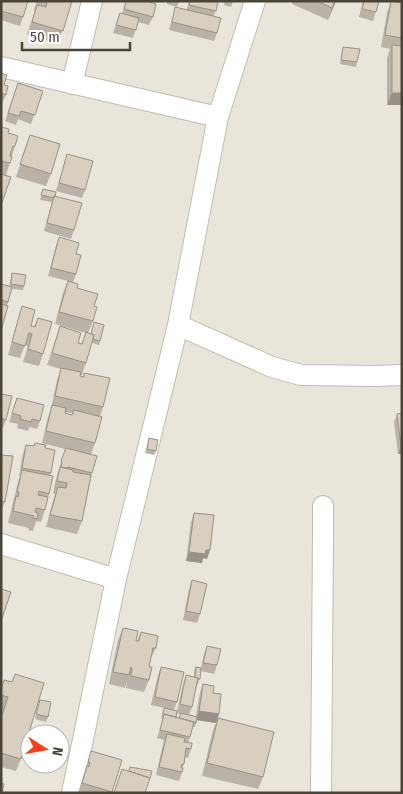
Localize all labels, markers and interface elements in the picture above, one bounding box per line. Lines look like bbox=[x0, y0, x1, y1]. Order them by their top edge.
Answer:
scale bar bbox=[22, 20, 130, 52]
text: 50 m bbox=[30, 28, 60, 46]
north arrow bbox=[20, 724, 70, 774]
text: N bbox=[48, 746, 66, 757]

